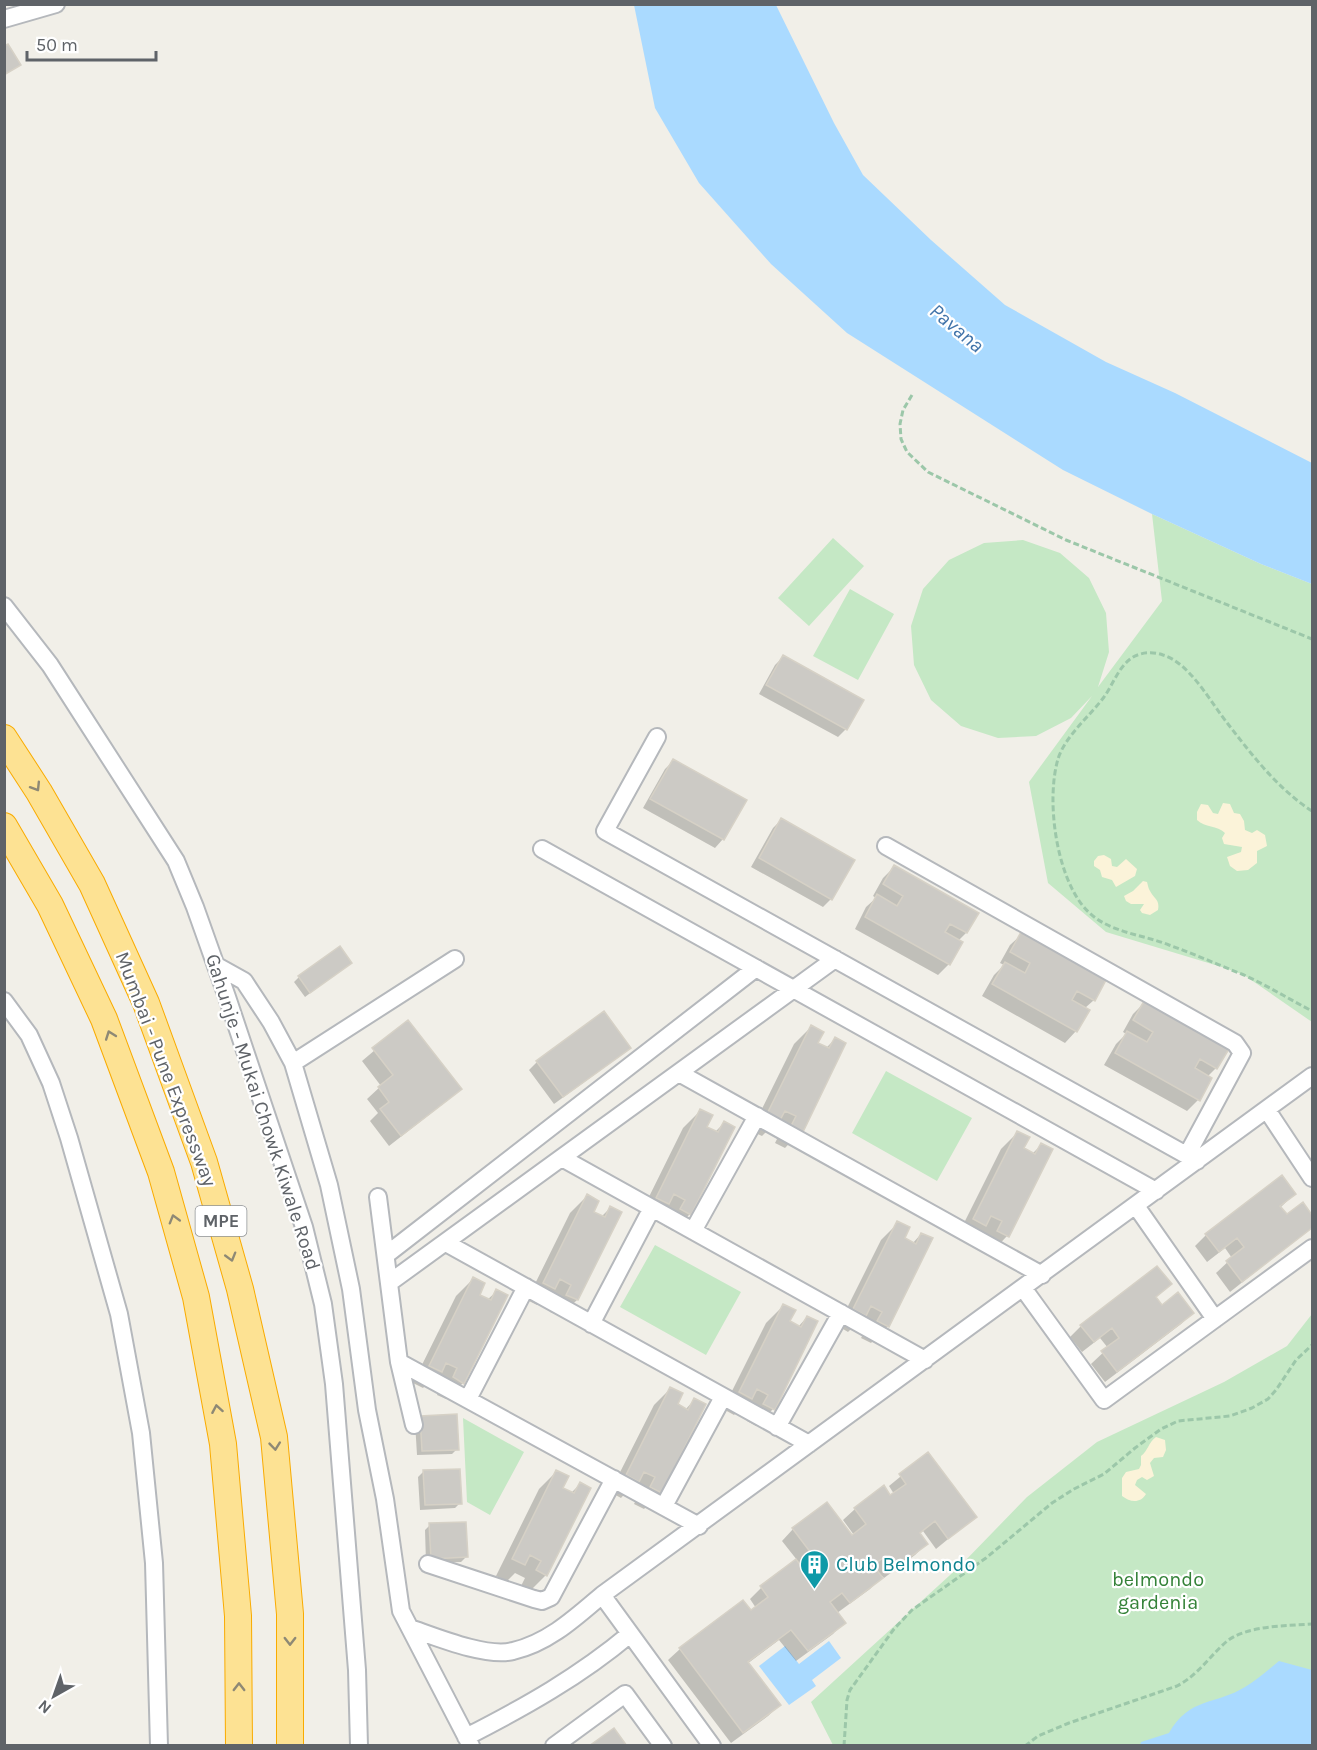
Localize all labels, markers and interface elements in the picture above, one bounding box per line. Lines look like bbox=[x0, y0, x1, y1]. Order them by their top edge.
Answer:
scale bar bbox=[27, 24, 156, 62]
text: 50 m bbox=[36, 34, 78, 56]
water label: Pavana bbox=[925, 299, 989, 357]
one-way arrow bbox=[28, 781, 40, 791]
street label: Mumbai - Pune Expressway bbox=[111, 948, 221, 1190]
street label: Gahunje - Mukai Chowk Kiwale Road bbox=[201, 951, 325, 1273]
one-way arrow bbox=[105, 1030, 117, 1041]
road number: MPE bbox=[196, 1206, 246, 1236]
one-way arrow bbox=[169, 1214, 181, 1225]
one-way arrow bbox=[224, 1251, 236, 1261]
one-way arrow bbox=[211, 1405, 223, 1414]
one-way arrow bbox=[268, 1442, 281, 1451]
building icon: Club Belmondo bbox=[799, 1548, 831, 1590]
place label: Club Belmondo bbox=[836, 1553, 975, 1576]
park label: belmondo gardenia bbox=[1112, 1568, 1204, 1614]
one-way arrow bbox=[284, 1636, 296, 1645]
north arrow bbox=[24, 1666, 84, 1726]
one-way arrow bbox=[233, 1683, 245, 1692]
text: N bbox=[34, 1696, 55, 1718]

